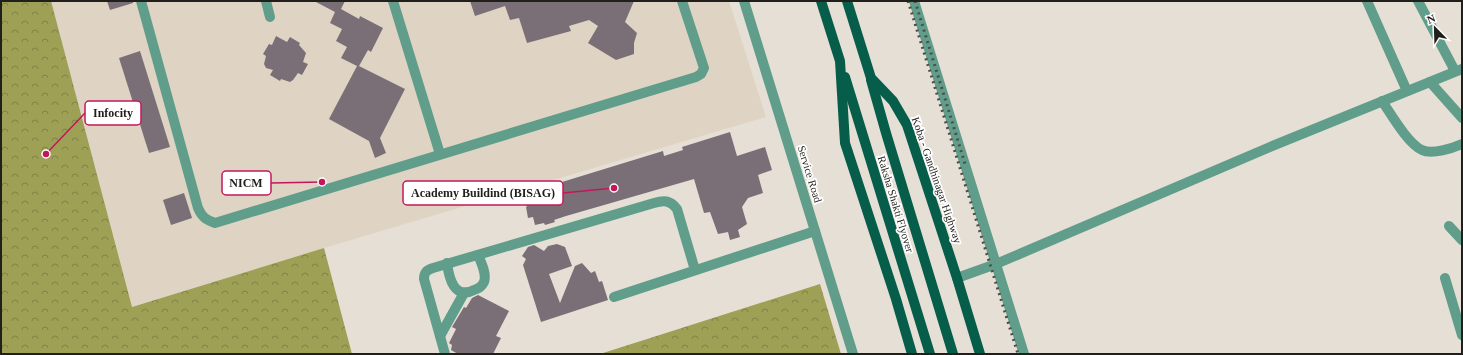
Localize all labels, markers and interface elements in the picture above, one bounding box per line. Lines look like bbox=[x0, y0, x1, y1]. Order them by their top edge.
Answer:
north arrow bbox=[1415, 8, 1455, 48]
text: N bbox=[1425, 12, 1437, 26]
callout: Infocity bbox=[85, 101, 141, 125]
text: Infocity bbox=[93, 106, 133, 120]
street label: Koba - Gandhinagar Highway bbox=[910, 115, 964, 245]
street label: Service Road bbox=[796, 144, 825, 204]
street label: Raksha Shakti Flyover bbox=[876, 154, 916, 254]
callout: NICM bbox=[222, 171, 271, 195]
text: NICM bbox=[229, 176, 263, 190]
callout: Academy Buildind (BISAG) bbox=[403, 181, 563, 205]
text: Academy Buildind (BISAG) bbox=[411, 186, 555, 200]

